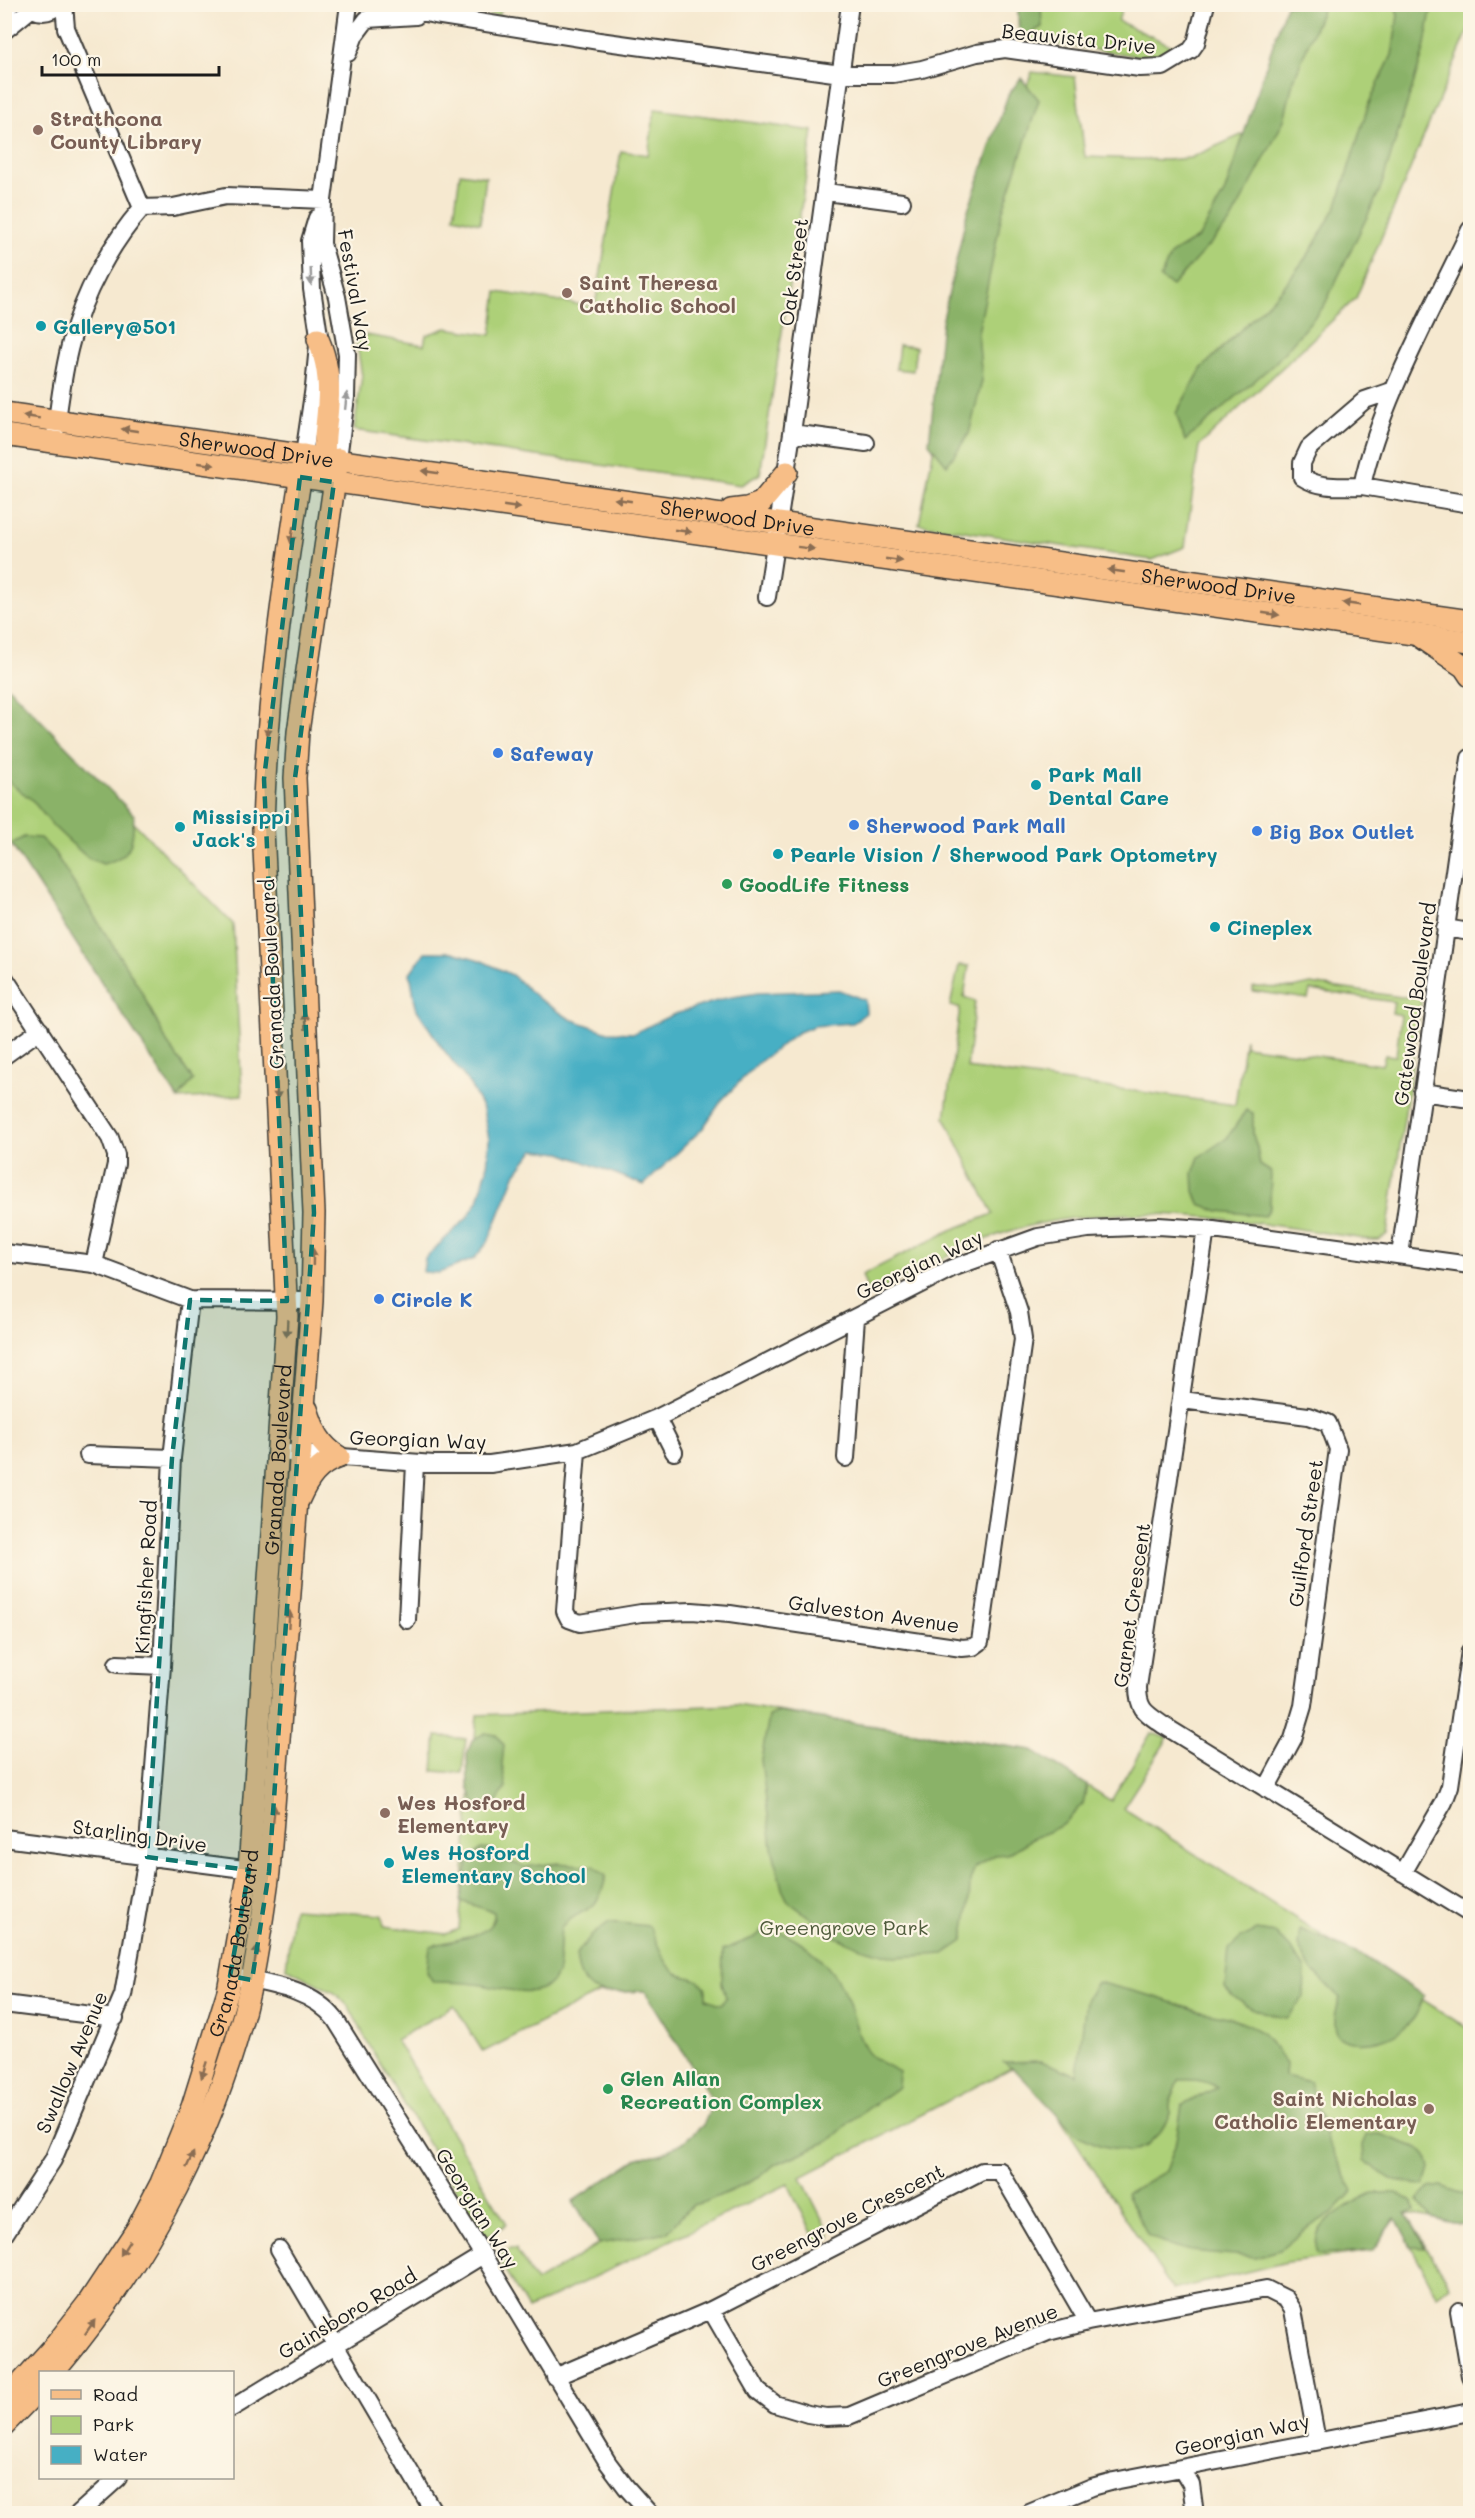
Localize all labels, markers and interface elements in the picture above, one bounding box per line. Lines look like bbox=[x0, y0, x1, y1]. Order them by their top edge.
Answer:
street label: Beauvista Drive bbox=[1000, 17, 1158, 59]
scale bar bbox=[42, 39, 219, 77]
text: 100 m bbox=[51, 47, 101, 71]
place label: Strathcona County Library bbox=[50, 105, 202, 154]
marker: Strathcona County Library bbox=[31, 123, 45, 137]
street label: Oak Street bbox=[773, 216, 813, 328]
street label: Festival Way bbox=[333, 227, 379, 353]
one-way arrow bbox=[307, 267, 316, 286]
place label: Saint Theresa Catholic School bbox=[579, 269, 736, 318]
marker: Saint Theresa Catholic School bbox=[560, 286, 574, 300]
place label: Gallery@501 bbox=[53, 313, 176, 339]
marker: Gallery@501 bbox=[34, 319, 48, 333]
one-way arrow bbox=[341, 391, 350, 410]
one-way arrow bbox=[21, 412, 40, 421]
street label: Sherwood Drive bbox=[177, 425, 336, 473]
one-way arrow bbox=[121, 426, 140, 435]
one-way arrow bbox=[197, 459, 216, 468]
one-way arrow bbox=[421, 468, 440, 477]
street label: Sherwood Drive bbox=[658, 493, 817, 541]
one-way arrow bbox=[614, 496, 633, 505]
one-way arrow bbox=[502, 502, 521, 511]
one-way arrow bbox=[288, 525, 297, 544]
one-way arrow bbox=[674, 526, 693, 535]
one-way arrow bbox=[796, 544, 815, 553]
one-way arrow bbox=[885, 556, 904, 565]
street label: Sherwood Drive bbox=[1140, 562, 1298, 609]
one-way arrow bbox=[1107, 566, 1126, 575]
one-way arrow bbox=[1342, 599, 1361, 609]
one-way arrow bbox=[1261, 609, 1280, 618]
one-way arrow bbox=[263, 719, 273, 738]
place label: Safeway bbox=[510, 740, 594, 766]
marker: Safeway bbox=[491, 746, 505, 760]
place label: Park Mall Dental Care bbox=[1048, 761, 1169, 810]
marker: Park Mall Dental Care bbox=[1029, 778, 1043, 792]
place label: Missisippi Jack's bbox=[192, 803, 291, 852]
place label: Sherwood Park Mall bbox=[866, 812, 1066, 838]
marker: Sherwood Park Mall bbox=[847, 818, 861, 832]
place label: Big Box Outlet bbox=[1269, 818, 1415, 844]
marker: Missisippi Jack's bbox=[173, 820, 187, 834]
marker: Big Box Outlet bbox=[1250, 824, 1264, 838]
place label: Pearle Vision / Sherwood Park Optometry bbox=[790, 841, 1218, 867]
marker: Pearle Vision / Sherwood Park Optometry bbox=[771, 847, 785, 861]
place label: GoodLife Fitness bbox=[739, 871, 909, 897]
marker: GoodLife Fitness bbox=[720, 877, 734, 891]
street label: Granada Boulevard bbox=[253, 878, 289, 1070]
street label: Gatewood Boulevard bbox=[1387, 901, 1441, 1107]
place label: Cineplex bbox=[1227, 914, 1312, 940]
marker: Cineplex bbox=[1208, 920, 1222, 934]
one-way arrow bbox=[301, 1011, 310, 1030]
one-way arrow bbox=[273, 1081, 282, 1100]
street label: Georgian Way bbox=[851, 1223, 987, 1305]
one-way arrow bbox=[309, 1248, 318, 1267]
place label: Circle K bbox=[391, 1286, 473, 1312]
marker: Circle K bbox=[372, 1292, 386, 1306]
one-way arrow bbox=[282, 1318, 291, 1337]
street label: Granada Boulevard bbox=[258, 1364, 297, 1556]
street label: Georgian Way bbox=[349, 1424, 487, 1454]
street label: Guilford Street bbox=[1282, 1457, 1328, 1609]
street label: Kingfisher Road bbox=[128, 1499, 162, 1655]
street label: Garnet Crescent bbox=[1107, 1521, 1155, 1689]
street label: Galveston Avenue bbox=[787, 1588, 961, 1638]
one-way arrow bbox=[284, 1610, 293, 1629]
place label: Wes Hosford Elementary bbox=[397, 1789, 526, 1838]
one-way arrow bbox=[269, 1804, 279, 1823]
marker: Wes Hosford Elementary bbox=[378, 1806, 392, 1820]
street label: Starling Drive bbox=[71, 1813, 209, 1857]
place label: Wes Hosford Elementary School bbox=[401, 1839, 586, 1888]
street label: Granada Boulevard bbox=[201, 1849, 263, 2040]
marker: Wes Hosford Elementary School bbox=[382, 1856, 396, 1870]
park label: Greengrove Park bbox=[760, 1914, 928, 1940]
one-way arrow bbox=[252, 1945, 261, 1964]
street label: Swallow Avenue bbox=[29, 1987, 113, 2137]
one-way arrow bbox=[199, 2061, 208, 2079]
place label: Glen Allan Recreation Complex bbox=[620, 2065, 822, 2114]
marker: Glen Allan Recreation Complex bbox=[601, 2082, 615, 2096]
place label: Saint Nicholas Catholic Elementary bbox=[1214, 2085, 1417, 2134]
marker: Saint Nicholas Catholic Elementary bbox=[1422, 2102, 1436, 2116]
street label: Georgian Way bbox=[431, 2143, 525, 2273]
one-way arrow bbox=[186, 2151, 195, 2168]
street label: Greengrove Crescent bbox=[746, 2157, 948, 2277]
one-way arrow bbox=[119, 2240, 130, 2256]
street label: Gainsboro Road bbox=[273, 2261, 421, 2365]
street label: Greengrove Avenue bbox=[873, 2297, 1061, 2393]
one-way arrow bbox=[84, 2319, 95, 2335]
legend bbox=[39, 2371, 234, 2479]
text: Road bbox=[93, 2382, 138, 2406]
street label: Georgian Way bbox=[1172, 2407, 1312, 2461]
text: Park bbox=[93, 2412, 134, 2436]
text: Water bbox=[93, 2442, 148, 2466]

